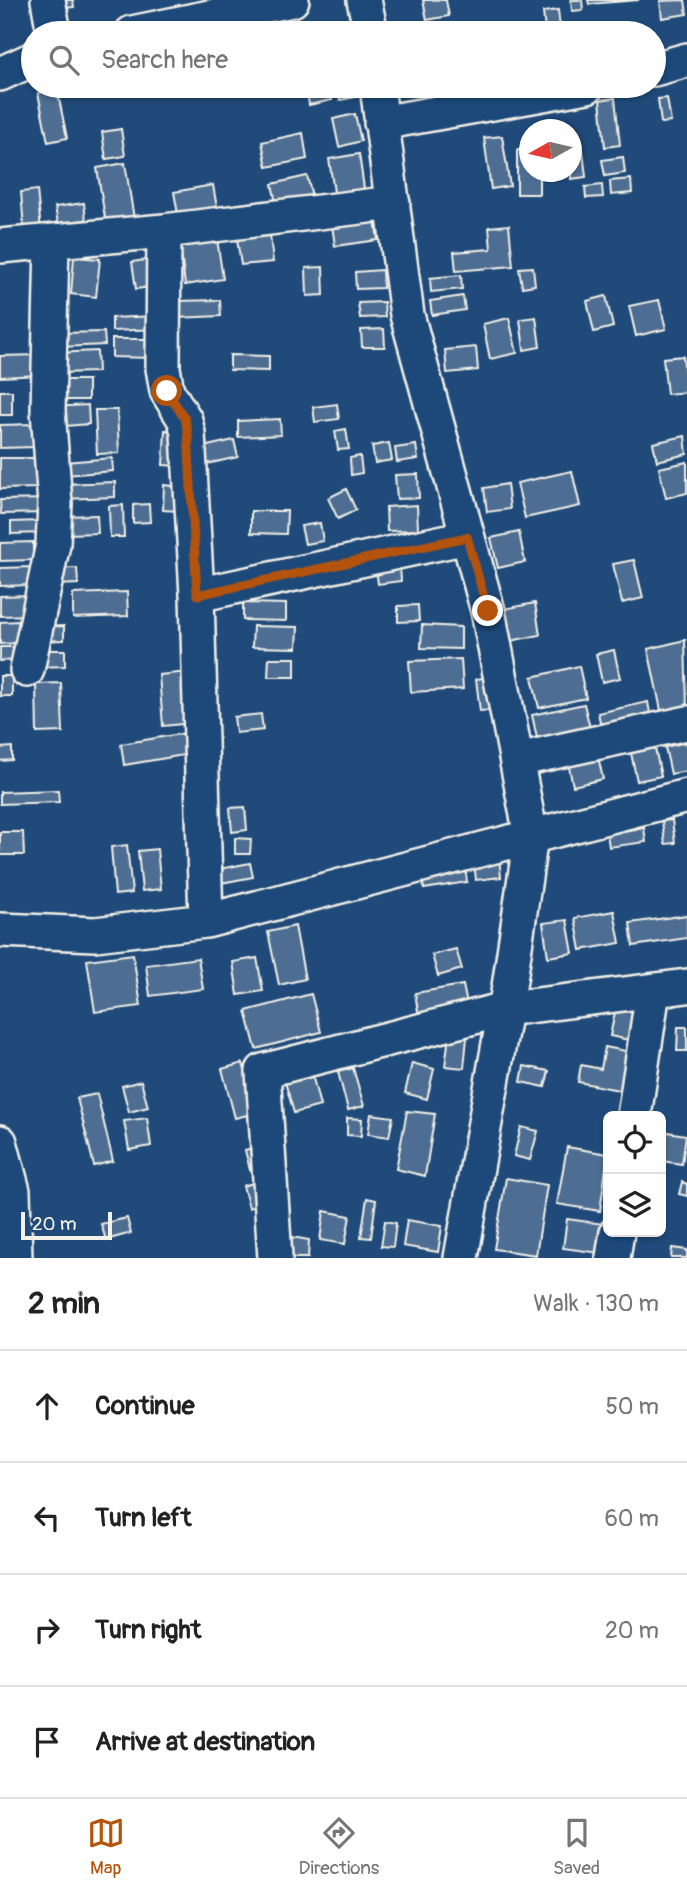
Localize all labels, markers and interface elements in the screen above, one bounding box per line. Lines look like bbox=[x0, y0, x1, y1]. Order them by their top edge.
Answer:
search box bbox=[21, 21, 666, 98]
icon: search bbox=[45, 41, 83, 79]
text: Search here bbox=[101, 44, 228, 76]
north arrow bbox=[519, 119, 582, 182]
route start bbox=[151, 375, 182, 406]
route end bbox=[472, 595, 503, 626]
map controls bbox=[603, 1111, 666, 1237]
button: locate bbox=[603, 1111, 666, 1174]
button: layers bbox=[603, 1174, 666, 1237]
scale bar bbox=[21, 1209, 112, 1241]
text: 20 m bbox=[32, 1212, 77, 1236]
text: 2 min bbox=[28, 1285, 100, 1322]
text: Walk · 130 m bbox=[533, 1289, 659, 1318]
icon: ahead bbox=[28, 1387, 66, 1425]
text: Continue bbox=[95, 1390, 195, 1422]
text: 50 m bbox=[605, 1392, 659, 1421]
icon: left bbox=[28, 1499, 66, 1537]
text: Turn left bbox=[95, 1502, 191, 1534]
text: 60 m bbox=[604, 1504, 659, 1533]
icon: right bbox=[28, 1611, 66, 1649]
text: Turn right bbox=[95, 1614, 201, 1646]
text: 20 m bbox=[605, 1616, 659, 1645]
icon: arrive bbox=[28, 1723, 66, 1761]
text: Arrive at destination bbox=[95, 1726, 315, 1758]
tab: Map bbox=[87, 1814, 125, 1880]
tab: Directions bbox=[299, 1814, 379, 1880]
tab: Saved bbox=[553, 1814, 600, 1880]

